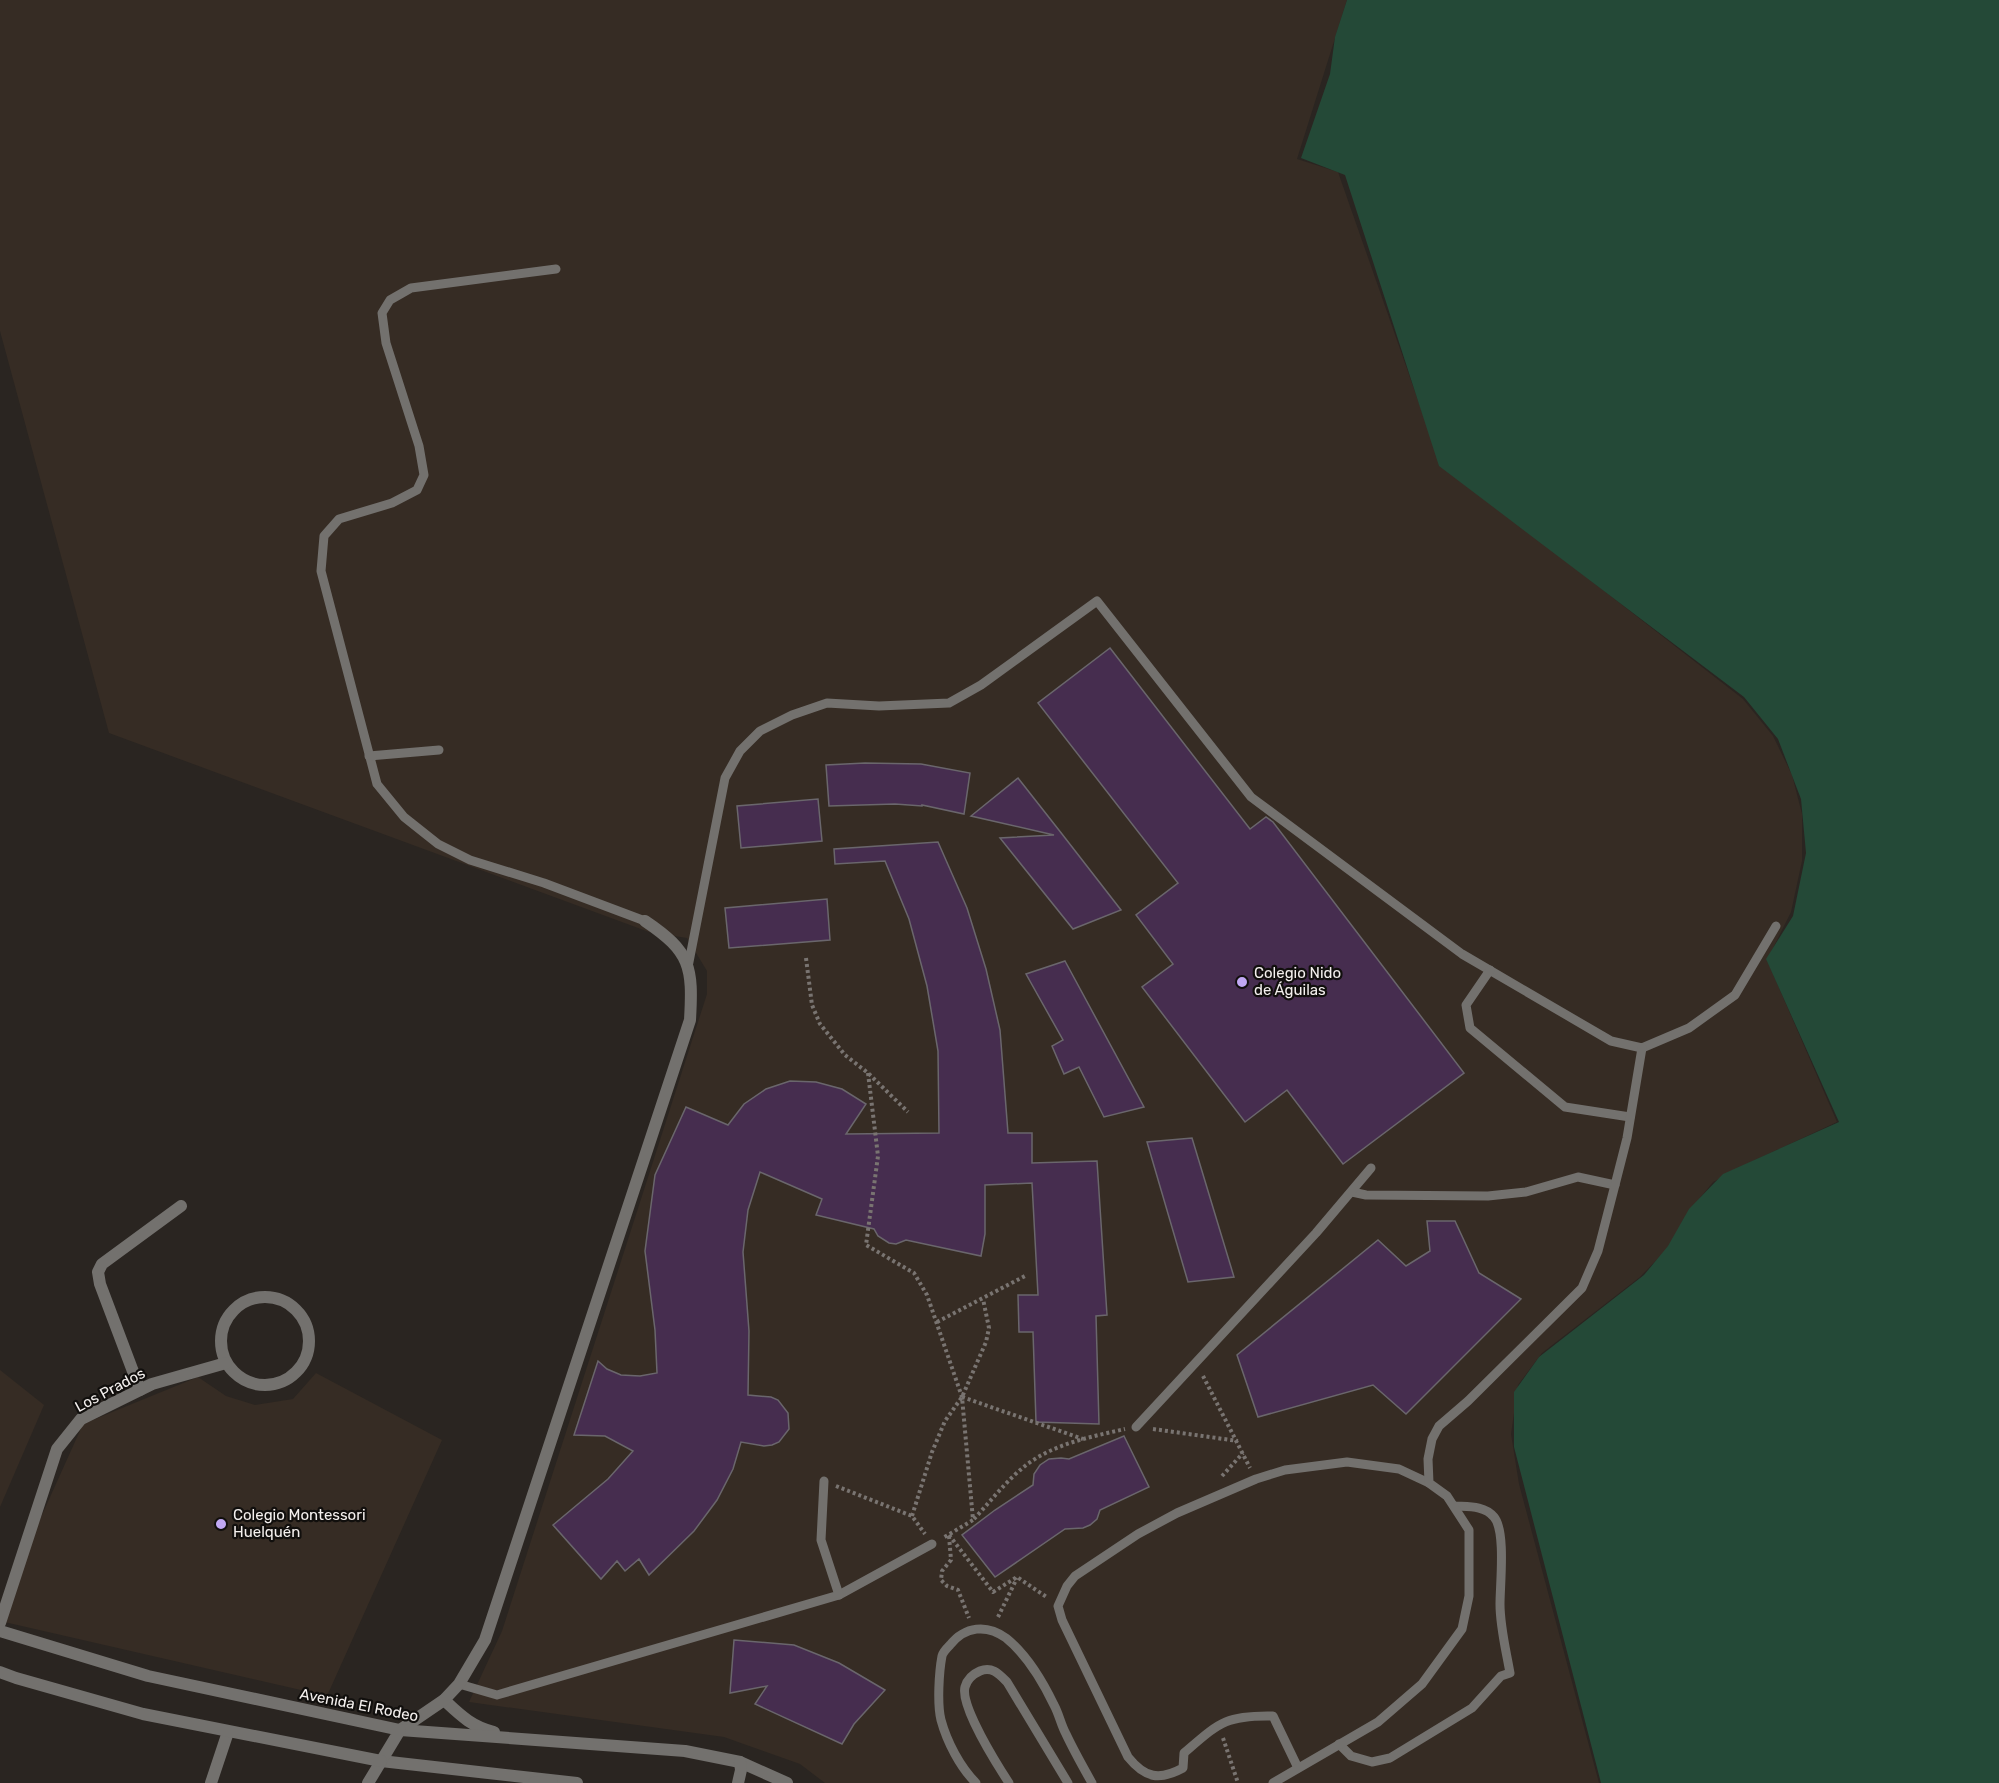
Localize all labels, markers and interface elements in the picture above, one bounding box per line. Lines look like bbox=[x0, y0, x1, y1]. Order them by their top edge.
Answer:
place label: Colegio Nido de Águilas bbox=[1254, 964, 1341, 999]
marker: Colegio Nido de Águilas bbox=[1235, 975, 1249, 989]
street label: Los Prados bbox=[72, 1364, 148, 1416]
place label: Colegio Montessori Huelquén bbox=[233, 1506, 366, 1541]
marker: Colegio Montessori Huelquén bbox=[214, 1517, 228, 1531]
street label: Avenida El Rodeo bbox=[298, 1685, 420, 1725]

